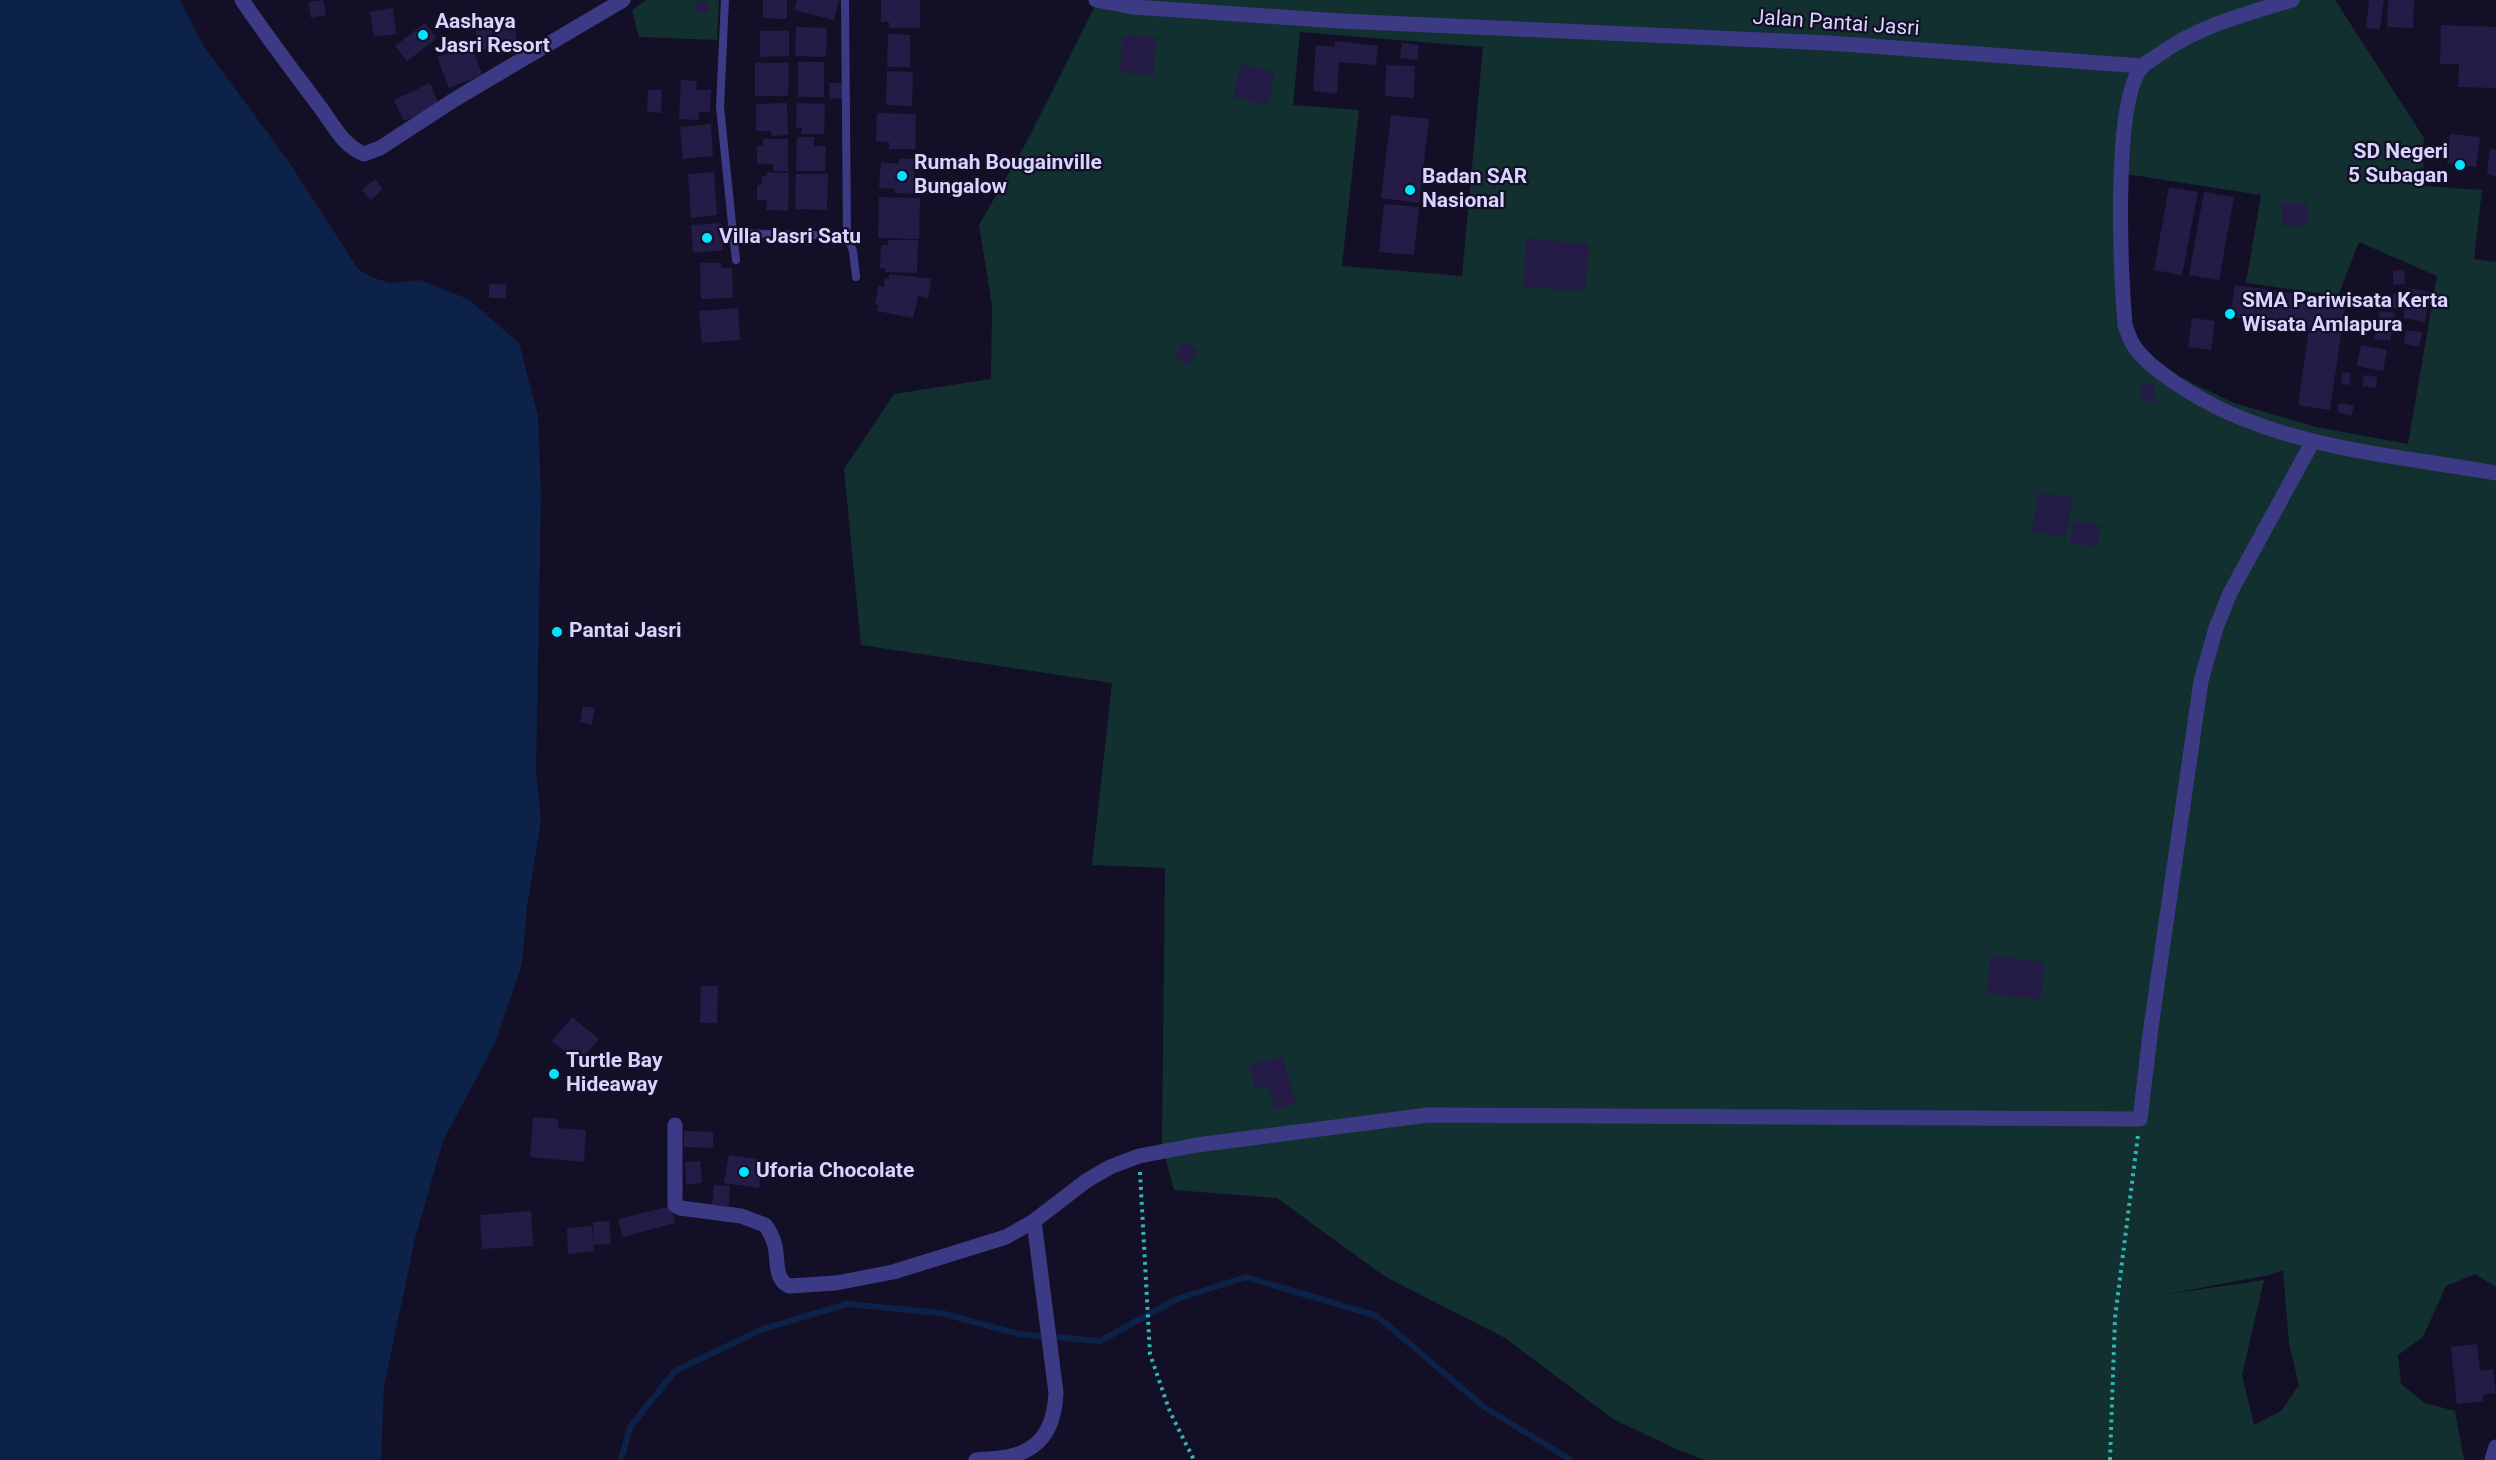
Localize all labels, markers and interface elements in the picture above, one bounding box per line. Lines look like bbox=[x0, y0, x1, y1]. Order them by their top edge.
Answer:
street label: Jalan Pantai Jasri bbox=[1752, 6, 1920, 42]
place label: Aashaya Jasri Resort bbox=[435, 10, 550, 60]
marker: Aashaya Jasri Resort bbox=[416, 28, 430, 42]
place label: SD Negeri 5 Subagan bbox=[2348, 140, 2448, 190]
place label: Rumah Bougainville Bungalow bbox=[914, 151, 1102, 201]
marker: SD Negeri 5 Subagan bbox=[2453, 158, 2467, 172]
place label: Badan SAR Nasional bbox=[1422, 165, 1527, 215]
marker: Rumah Bougainville Bungalow bbox=[895, 169, 909, 183]
marker: Badan SAR Nasional bbox=[1403, 183, 1417, 197]
place label: Villa Jasri Satu bbox=[719, 225, 861, 251]
marker: Villa Jasri Satu bbox=[700, 231, 714, 245]
place label: SMA Pariwisata Kerta Wisata Amlapura bbox=[2242, 289, 2448, 339]
marker: SMA Pariwisata Kerta Wisata Amlapura bbox=[2223, 307, 2237, 321]
place label: Pantai Jasri bbox=[569, 619, 682, 645]
marker: Pantai Jasri bbox=[550, 625, 564, 639]
place label: Turtle Bay Hideaway bbox=[566, 1049, 662, 1099]
marker: Turtle Bay Hideaway bbox=[547, 1067, 561, 1081]
place label: Uforia Chocolate bbox=[756, 1159, 914, 1185]
marker: Uforia Chocolate bbox=[737, 1165, 751, 1179]

